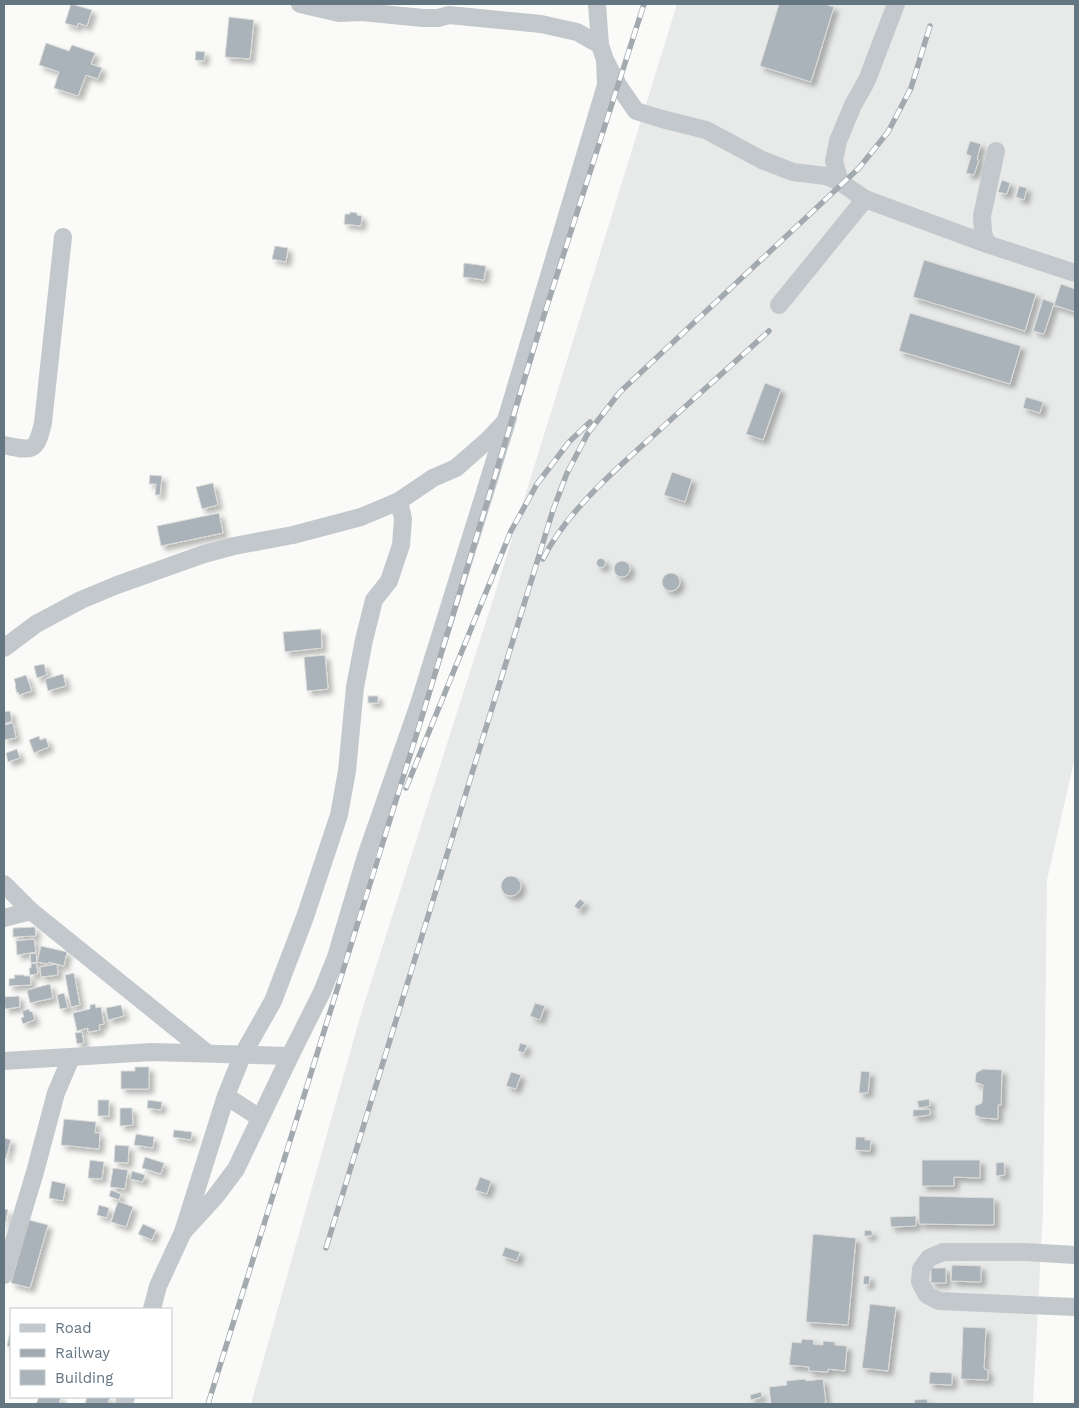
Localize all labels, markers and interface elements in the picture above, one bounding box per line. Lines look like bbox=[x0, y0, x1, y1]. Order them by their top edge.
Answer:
legend bbox=[10, 1308, 172, 1398]
text: Road bbox=[55, 1319, 92, 1337]
text: Railway bbox=[55, 1344, 110, 1362]
text: Building bbox=[55, 1369, 113, 1387]

